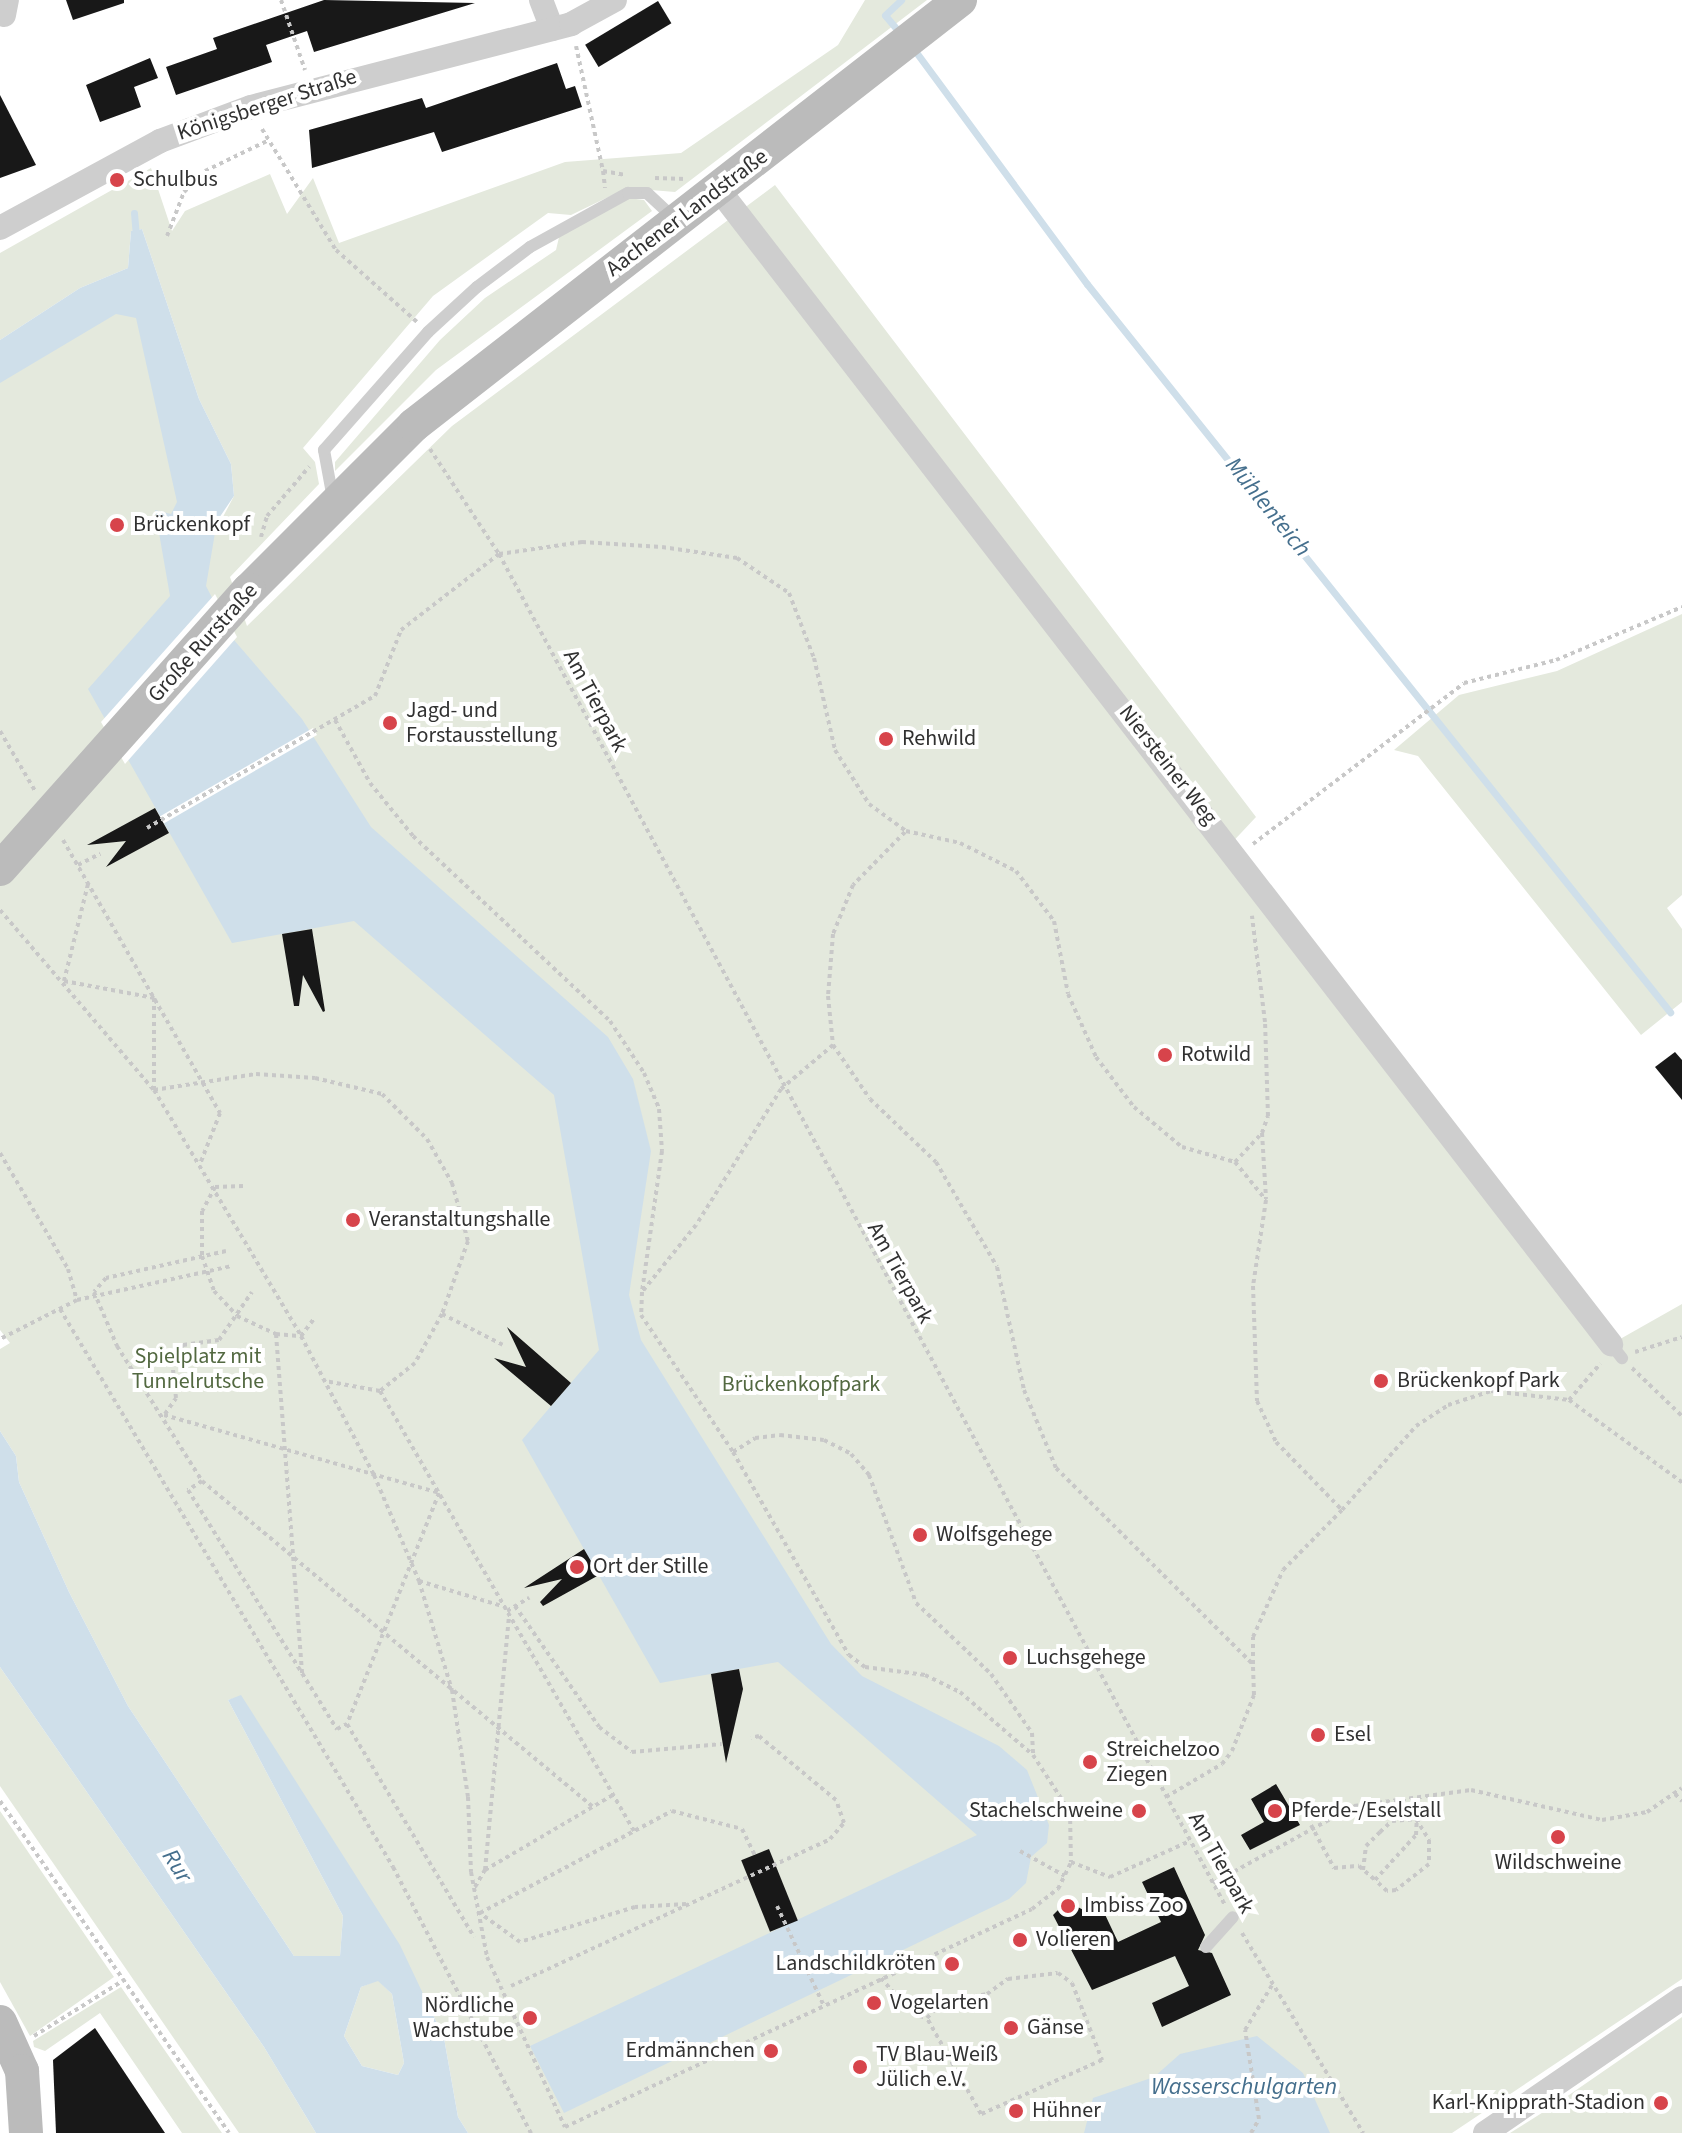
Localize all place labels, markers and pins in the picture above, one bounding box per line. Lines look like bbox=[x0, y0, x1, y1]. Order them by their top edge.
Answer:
place label: Schulbus bbox=[133, 167, 218, 193]
marker: Schulbus bbox=[108, 171, 126, 189]
place label: Brückenkopf bbox=[133, 512, 250, 538]
marker: Brückenkopf bbox=[108, 516, 126, 534]
place label: Jagd- und Forstausstellung bbox=[406, 697, 557, 748]
marker: Jagd- und Forstausstellung bbox=[381, 714, 399, 732]
place label: Rehwild bbox=[902, 726, 976, 752]
marker: Rehwild bbox=[877, 730, 895, 748]
place label: Rotwild bbox=[1181, 1042, 1251, 1068]
marker: Rotwild bbox=[1156, 1046, 1174, 1064]
place label: Veranstaltungshalle bbox=[369, 1207, 551, 1233]
marker: Veranstaltungshalle bbox=[344, 1211, 362, 1229]
place label: Brückenkopf Park bbox=[1397, 1368, 1560, 1394]
marker: Brückenkopf Park bbox=[1372, 1372, 1390, 1390]
place label: Wolfsgehege bbox=[936, 1522, 1052, 1548]
marker: Wolfsgehege bbox=[911, 1526, 929, 1544]
place label: Ort der Stille bbox=[593, 1554, 708, 1580]
marker: Ort der Stille bbox=[568, 1558, 586, 1576]
place label: Luchsgehege bbox=[1026, 1645, 1146, 1671]
marker: Luchsgehege bbox=[1001, 1649, 1019, 1667]
place label: Esel bbox=[1334, 1722, 1371, 1748]
marker: Esel bbox=[1309, 1726, 1327, 1744]
place label: Streichelzoo Ziegen bbox=[1106, 1736, 1220, 1788]
marker: Streichelzoo Ziegen bbox=[1081, 1753, 1099, 1771]
place label: Stachelschweine bbox=[969, 1798, 1123, 1824]
place label: Pferde-/Eselstall bbox=[1291, 1798, 1441, 1824]
marker: Stachelschweine bbox=[1130, 1802, 1148, 1820]
marker: Pferde-/Eselstall bbox=[1266, 1802, 1284, 1820]
marker: Wildschweine bbox=[1549, 1828, 1567, 1846]
place label: Wildschweine bbox=[1495, 1850, 1621, 1876]
place label: Imbiss Zoo bbox=[1084, 1893, 1184, 1919]
marker: Imbiss Zoo bbox=[1059, 1897, 1077, 1915]
place label: Volieren bbox=[1036, 1927, 1111, 1953]
marker: Volieren bbox=[1011, 1931, 1029, 1949]
place label: Landschildkröten bbox=[776, 1951, 936, 1977]
marker: Landschildkröten bbox=[943, 1955, 961, 1973]
place label: Vogelarten bbox=[890, 1990, 989, 2016]
place label: Nördliche Wachstube bbox=[413, 1992, 514, 2044]
marker: Vogelarten bbox=[865, 1994, 883, 2012]
marker: Nördliche Wachstube bbox=[521, 2009, 539, 2027]
place label: Gänse bbox=[1027, 2015, 1084, 2041]
marker: Gänse bbox=[1002, 2019, 1020, 2037]
place label: Erdmännchen bbox=[625, 2038, 755, 2064]
place label: TV Blau-Weiß Jülich e.V. bbox=[876, 2041, 998, 2092]
marker: Erdmännchen bbox=[762, 2042, 780, 2060]
marker: TV Blau-Weiß Jülich e.V. bbox=[851, 2058, 869, 2076]
place label: Karl-Knipprath-Stadion bbox=[1432, 2090, 1645, 2116]
marker: Karl-Knipprath-Stadion bbox=[1652, 2094, 1670, 2112]
place label: Hühner bbox=[1032, 2098, 1101, 2124]
marker: Hühner bbox=[1007, 2102, 1025, 2120]

